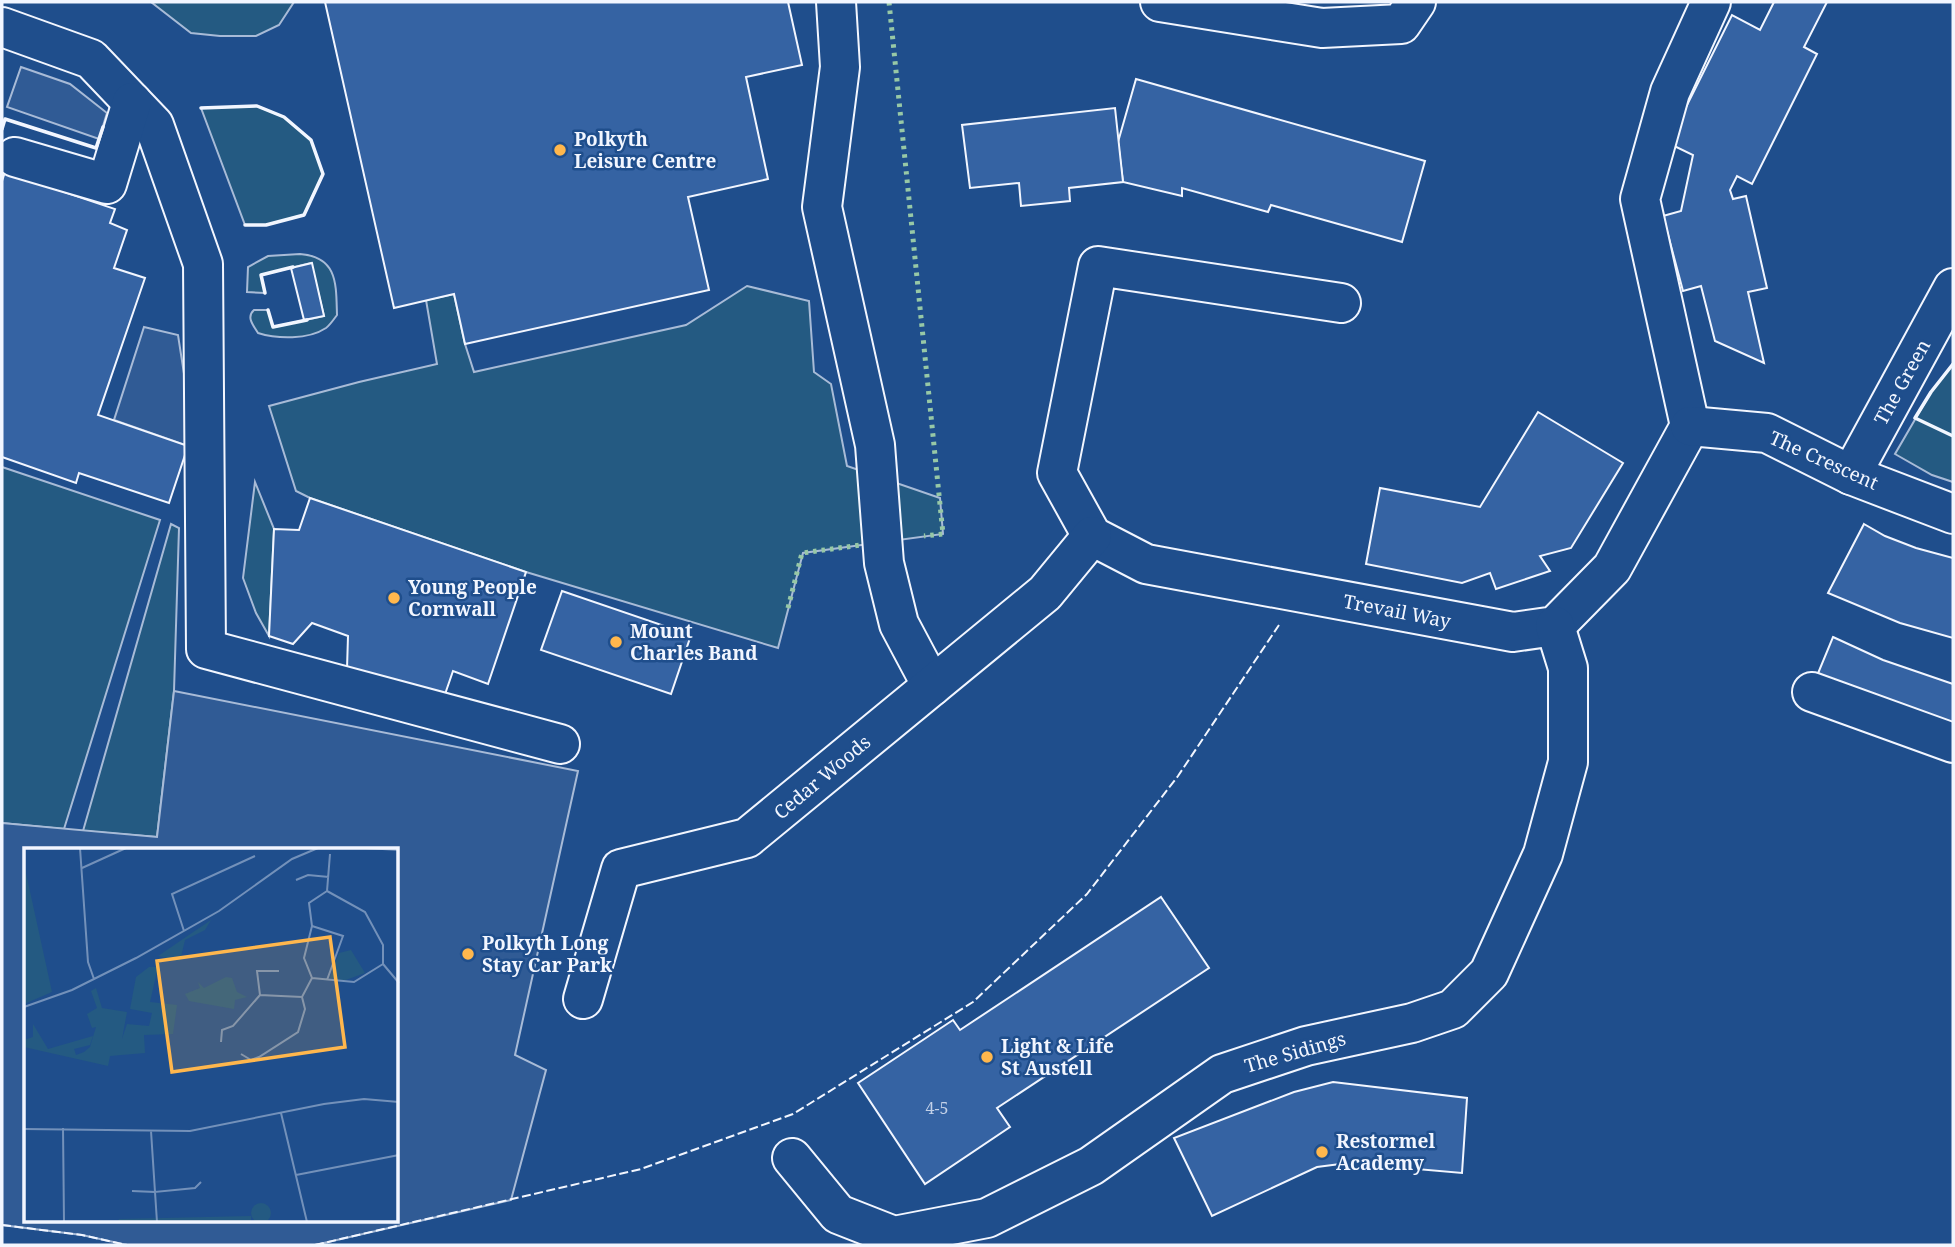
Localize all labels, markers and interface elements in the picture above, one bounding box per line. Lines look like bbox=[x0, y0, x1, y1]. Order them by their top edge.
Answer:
place label: Polkyth Leisure Centre bbox=[574, 126, 716, 174]
marker: Polkyth Leisure Centre bbox=[552, 142, 568, 158]
street label: The Green bbox=[1868, 335, 1936, 429]
street label: The Crescent bbox=[1765, 424, 1883, 496]
place label: Young People Cornwall bbox=[408, 574, 537, 622]
street label: Trevail Way bbox=[1341, 588, 1453, 634]
marker: Young People Cornwall bbox=[386, 590, 402, 606]
place label: Mount Charles Band bbox=[630, 618, 758, 666]
marker: Mount Charles Band bbox=[608, 634, 624, 650]
street label: Cedar Woods bbox=[768, 729, 876, 825]
inset map bbox=[24, 848, 399, 1222]
place label: Polkyth Long Stay Car Park bbox=[482, 930, 613, 978]
marker: Polkyth Long Stay Car Park bbox=[460, 946, 476, 962]
street label: The Sidings bbox=[1241, 1025, 1349, 1079]
place label: Light & Life St Austell bbox=[1001, 1033, 1114, 1081]
marker: Light & Life St Austell bbox=[979, 1049, 995, 1065]
house number: 4-5 bbox=[926, 1097, 948, 1119]
place label: Restormel Academy bbox=[1336, 1128, 1435, 1176]
marker: Restormel Academy bbox=[1314, 1144, 1330, 1160]

